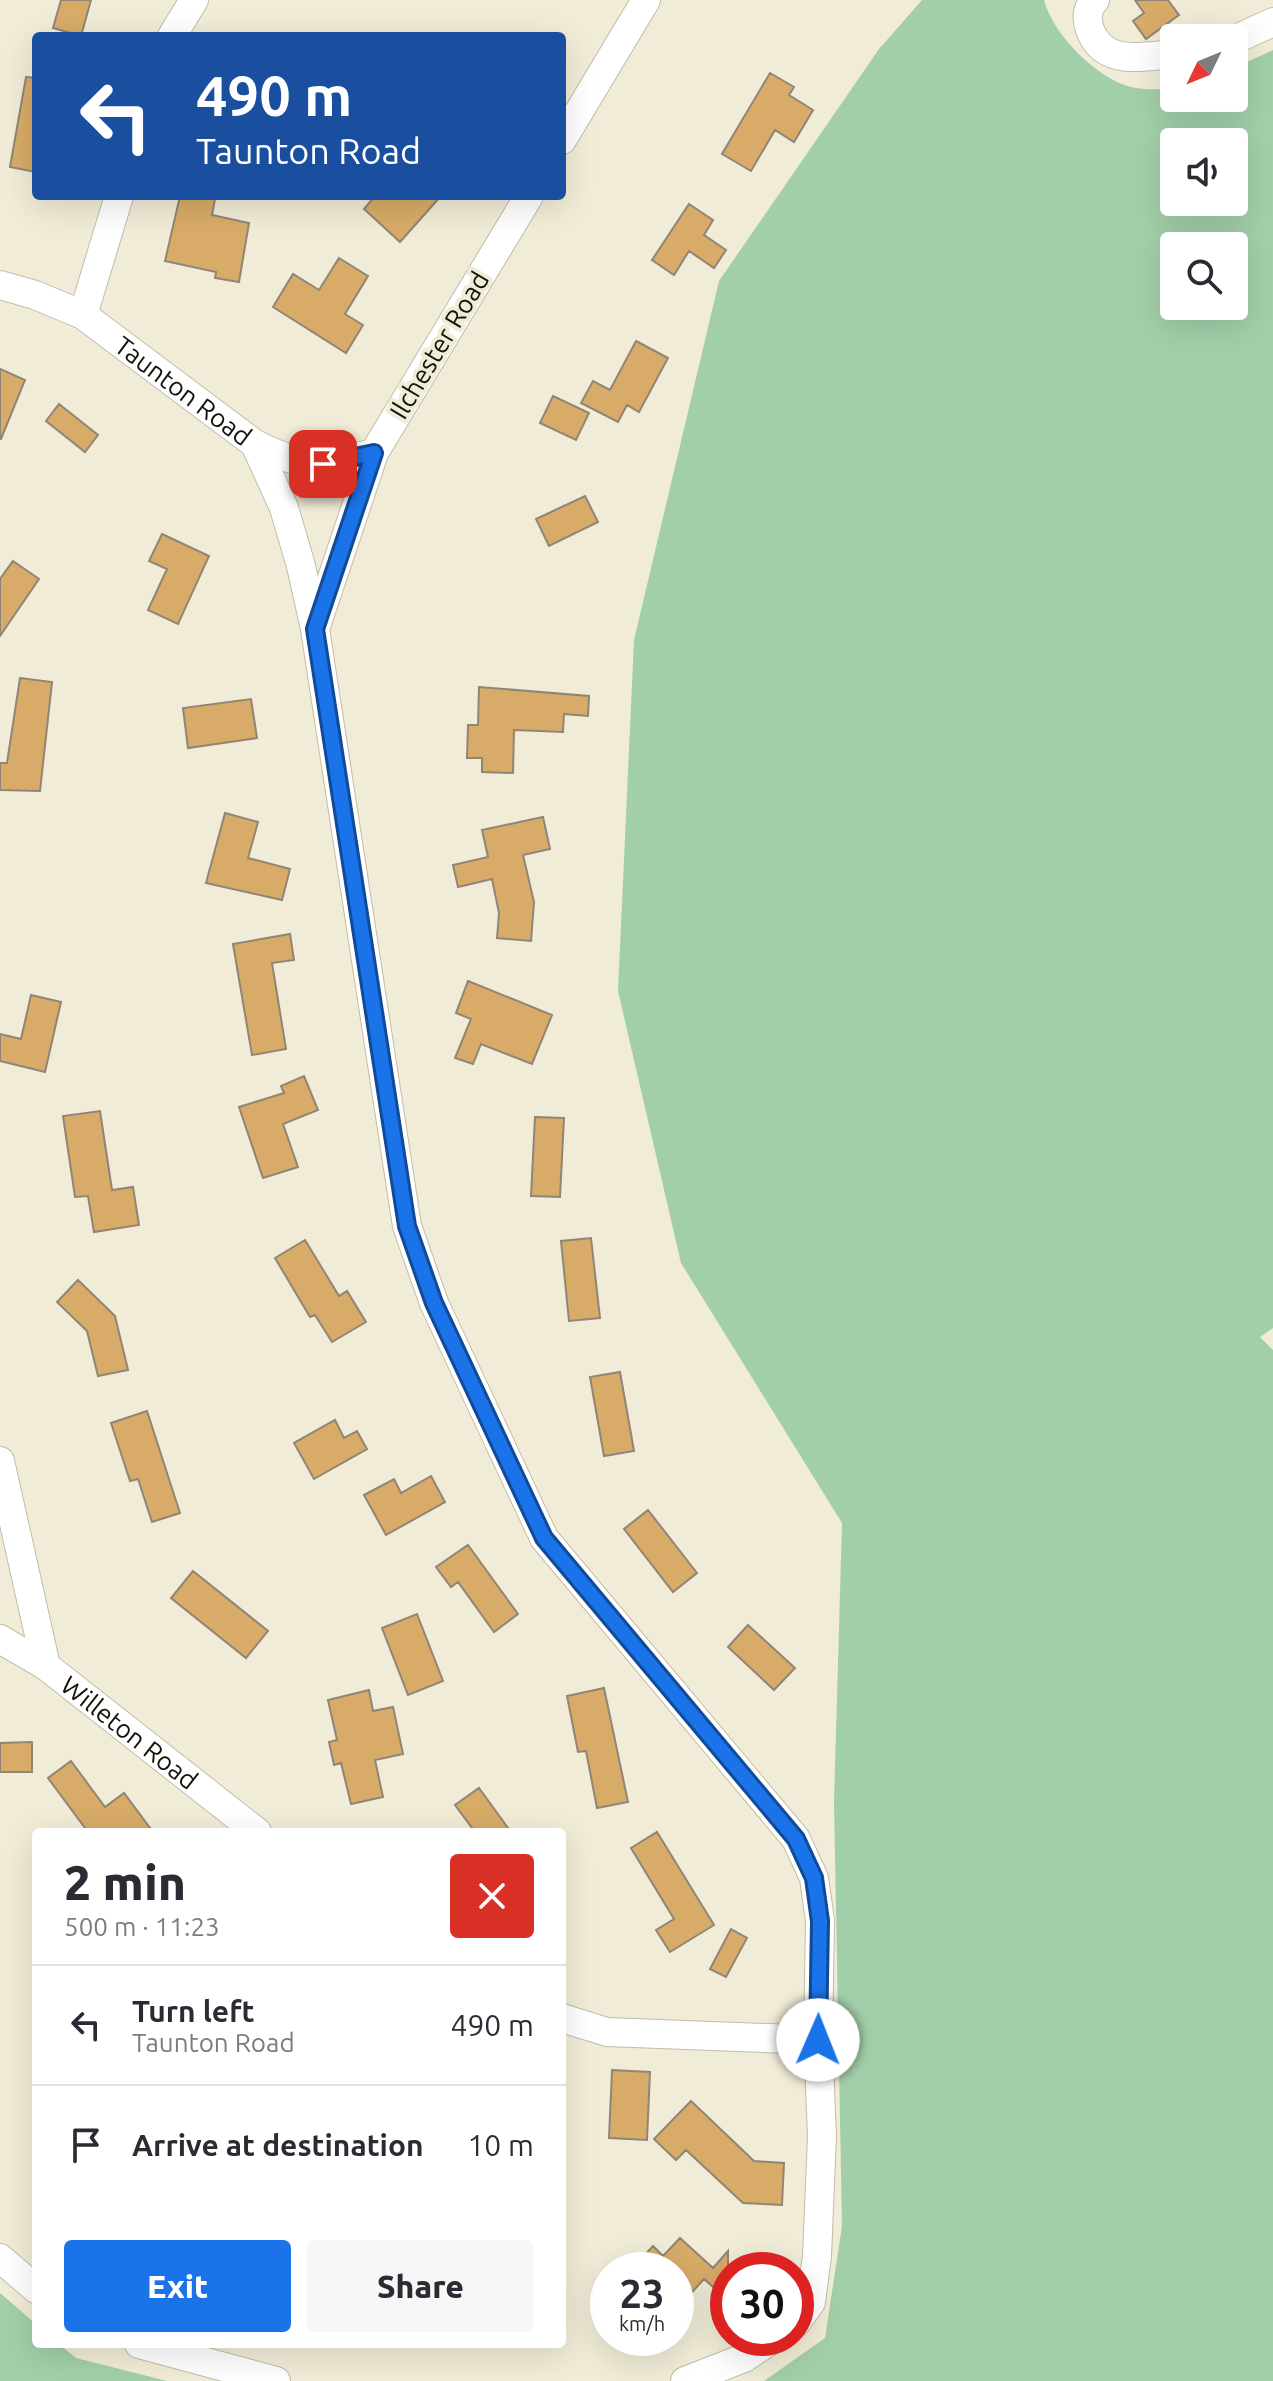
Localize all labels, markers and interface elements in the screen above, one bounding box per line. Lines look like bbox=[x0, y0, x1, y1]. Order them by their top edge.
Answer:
north arrow bbox=[1160, 24, 1248, 112]
map controls bbox=[1160, 24, 1248, 320]
icon: left bbox=[64, 64, 168, 168]
text: 490 m bbox=[196, 64, 352, 127]
button: sound bbox=[1160, 128, 1248, 216]
text: Taunton Road bbox=[196, 130, 421, 171]
button: search bbox=[1160, 232, 1248, 320]
street label: Ilchester Road bbox=[384, 266, 494, 424]
street label: Taunton Road bbox=[110, 330, 257, 451]
pin bbox=[289, 430, 357, 498]
icon: arrive bbox=[301, 442, 345, 486]
street label: Willeton Road bbox=[56, 1670, 204, 1794]
button: close bbox=[450, 1854, 534, 1938]
text: 2 min bbox=[64, 1855, 186, 1909]
text: 500 m · 11:23 bbox=[64, 1912, 220, 1941]
text: Turn left bbox=[132, 1994, 254, 2028]
position arrow bbox=[776, 1998, 860, 2082]
icon: left bbox=[64, 2003, 108, 2047]
text: 490 m bbox=[450, 2008, 534, 2042]
text: Taunton Road bbox=[132, 2028, 295, 2057]
icon: arrive bbox=[64, 2123, 108, 2167]
text: Arrive at destination bbox=[132, 2128, 424, 2162]
text: 10 m bbox=[467, 2128, 534, 2162]
button: Exit bbox=[64, 2240, 291, 2332]
button: Share bbox=[307, 2240, 534, 2332]
speed limit sign: 30 bbox=[710, 2252, 814, 2356]
text: 23 bbox=[619, 2271, 665, 2316]
text: km/h bbox=[619, 2312, 665, 2335]

